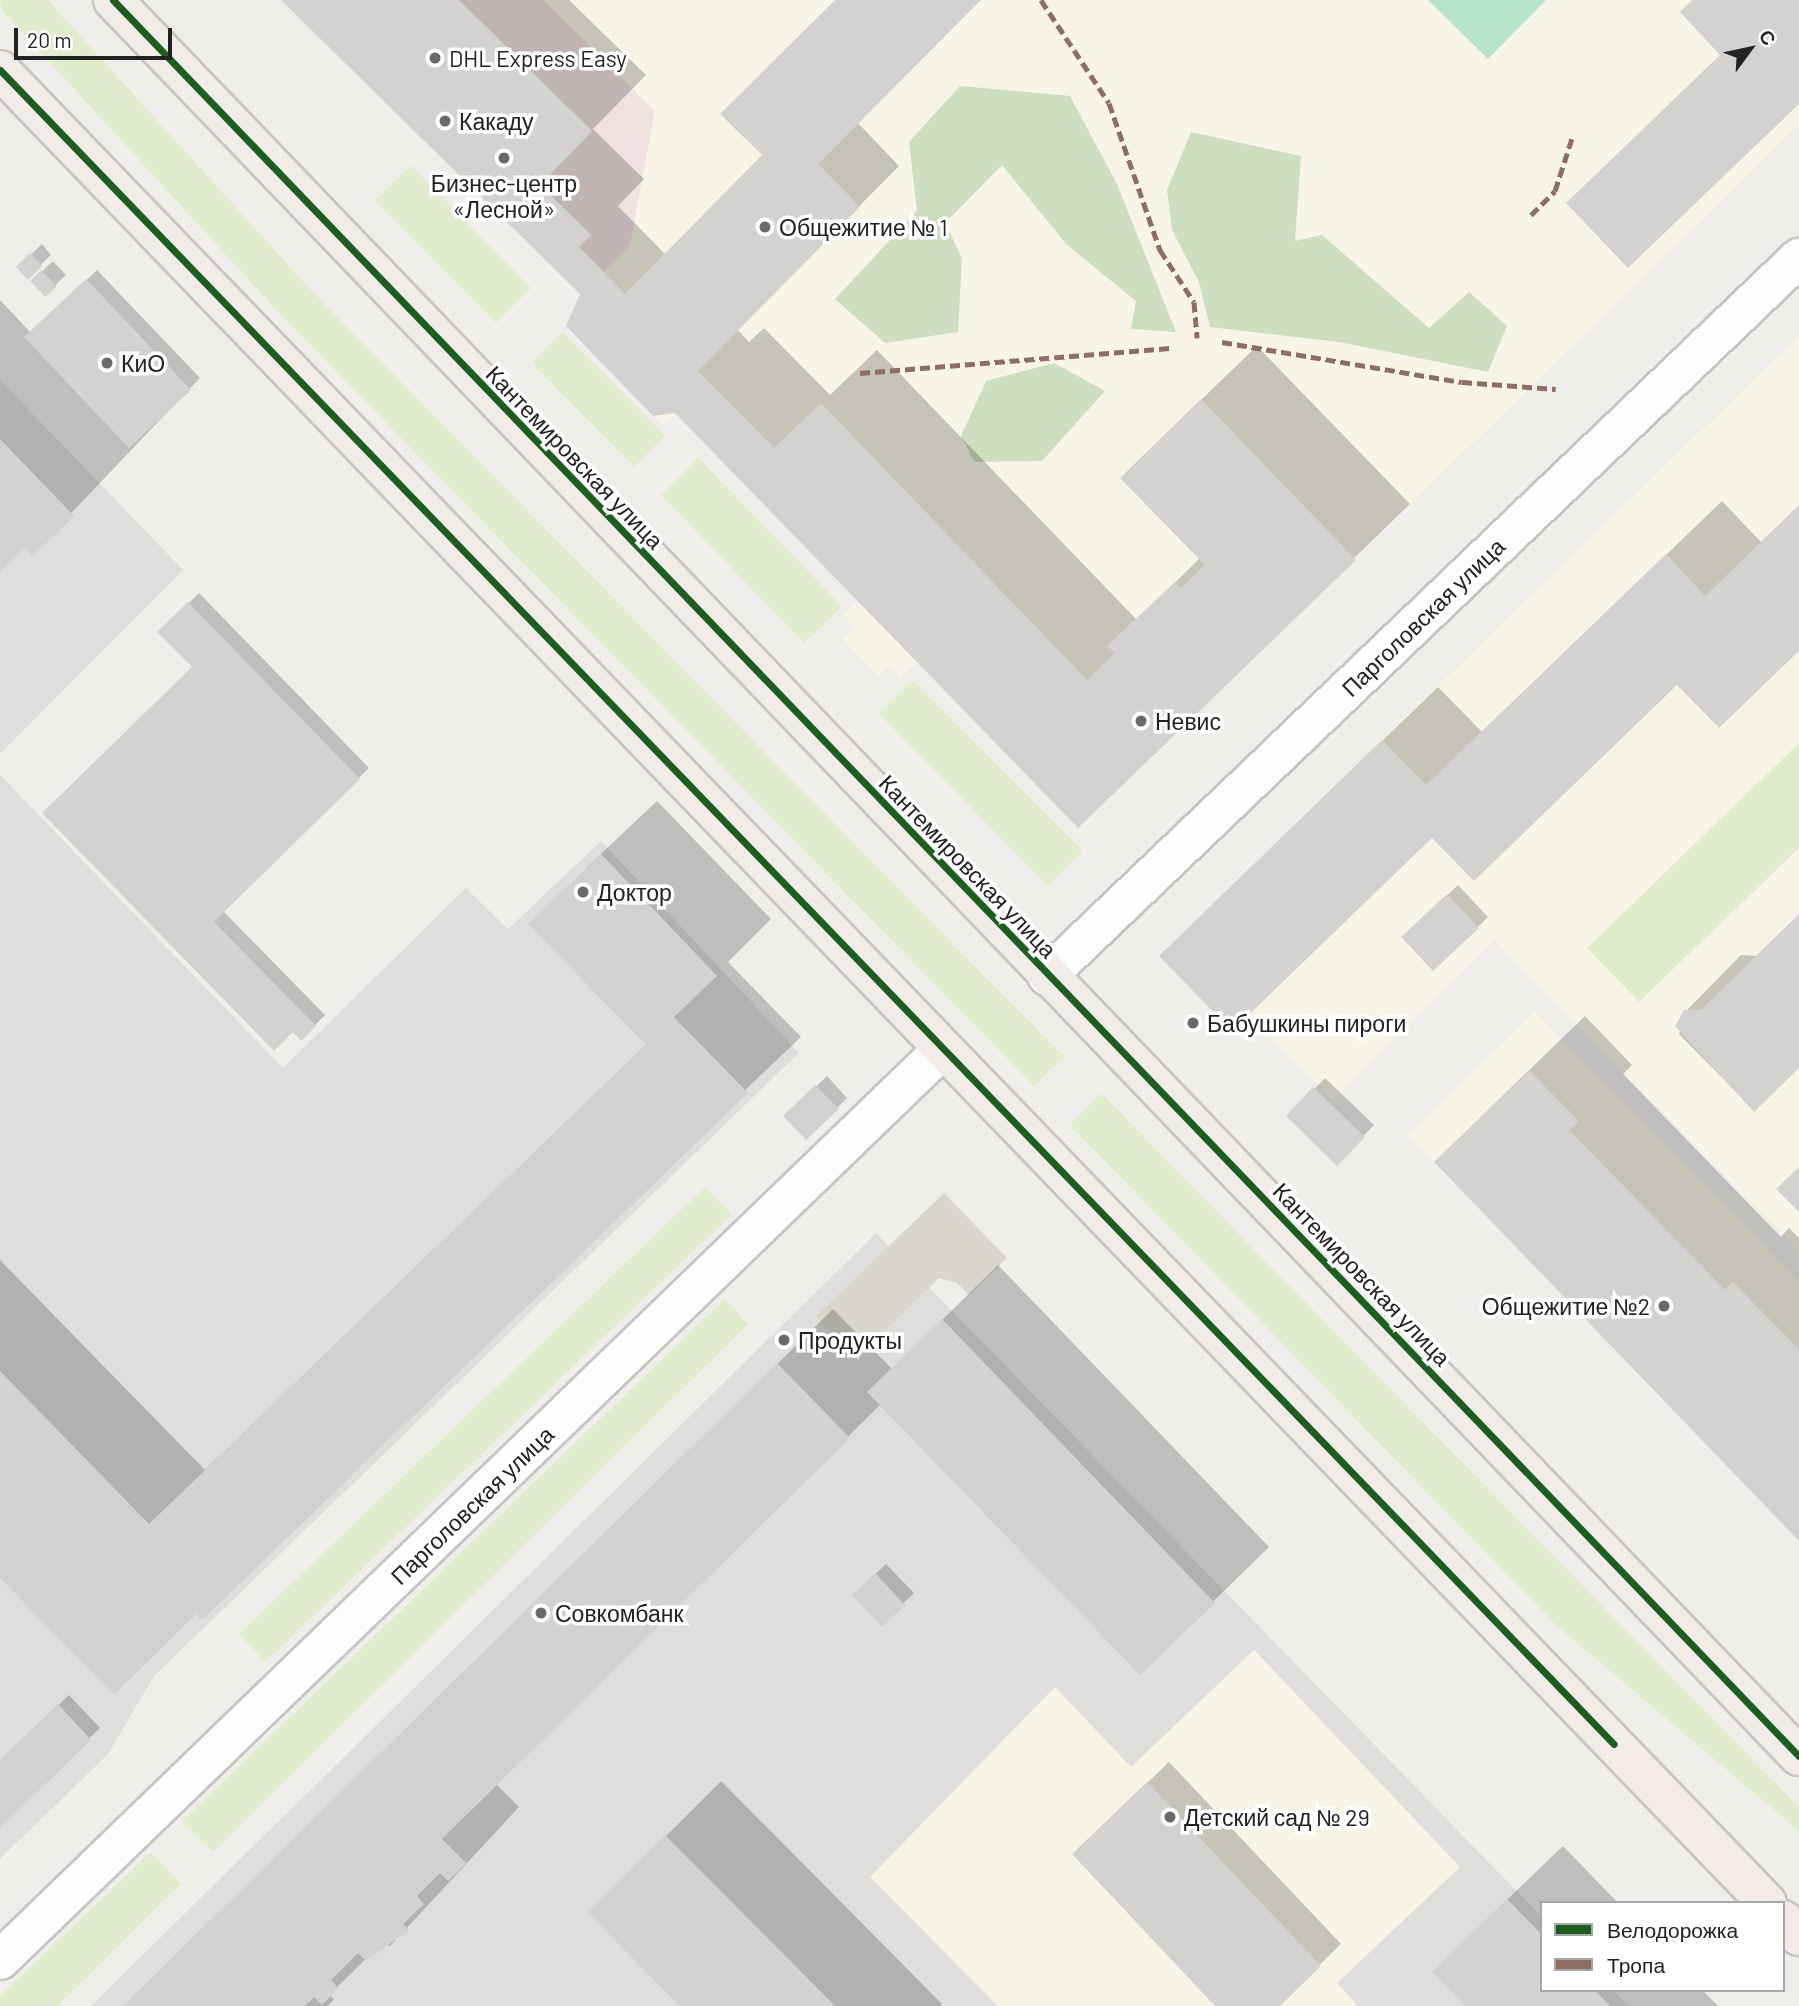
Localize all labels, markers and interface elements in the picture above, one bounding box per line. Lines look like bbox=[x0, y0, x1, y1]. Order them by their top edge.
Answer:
scale bar bbox=[18, 14, 175, 58]
north arrow bbox=[1715, 14, 1785, 84]
text: С bbox=[1755, 25, 1781, 49]
text: 20 m bbox=[27, 27, 72, 52]
place label: DHL Express Easy bbox=[449, 44, 627, 72]
marker: DHL Express Easy bbox=[427, 50, 443, 66]
place label: Какаду bbox=[459, 107, 533, 135]
marker: Какаду bbox=[437, 113, 453, 129]
marker: Бизнес-центр «Лесной» bbox=[496, 150, 512, 166]
place label: Бизнес-центр «Лесной» bbox=[431, 169, 577, 223]
place label: Общежитие № 1 bbox=[779, 213, 948, 241]
marker: Общежитие № 1 bbox=[757, 219, 773, 235]
place label: КиО bbox=[121, 349, 165, 377]
marker: КиО bbox=[99, 355, 115, 371]
street label: Кантемировская улица bbox=[481, 360, 669, 554]
street label: Парголовская улица bbox=[1336, 532, 1510, 702]
place label: Невис bbox=[1155, 707, 1221, 735]
marker: Невис bbox=[1133, 713, 1149, 729]
street label: Кантемировская улица bbox=[874, 769, 1062, 963]
place label: Доктор bbox=[597, 878, 672, 906]
marker: Доктор bbox=[575, 884, 591, 900]
place label: Бабушкины пироги bbox=[1207, 1009, 1406, 1037]
marker: Бабушкины пироги bbox=[1185, 1015, 1201, 1031]
street label: Кантемировская улица bbox=[1268, 1177, 1456, 1371]
place label: Общежитие №2 bbox=[1482, 1292, 1650, 1320]
marker: Общежитие №2 bbox=[1656, 1298, 1672, 1314]
place label: Продукты bbox=[798, 1326, 902, 1354]
marker: Продукты bbox=[776, 1332, 792, 1348]
street label: Парголовская улица bbox=[385, 1420, 559, 1590]
place label: Совкомбанк bbox=[555, 1599, 683, 1627]
marker: Совкомбанк bbox=[533, 1605, 549, 1621]
place label: Детский сад № 29 bbox=[1184, 1803, 1370, 1831]
marker: Детский сад № 29 bbox=[1162, 1809, 1178, 1825]
legend bbox=[1540, 1901, 1785, 1992]
text: Велодорожка bbox=[1607, 1917, 1738, 1942]
text: Тропа bbox=[1607, 1952, 1665, 1977]

